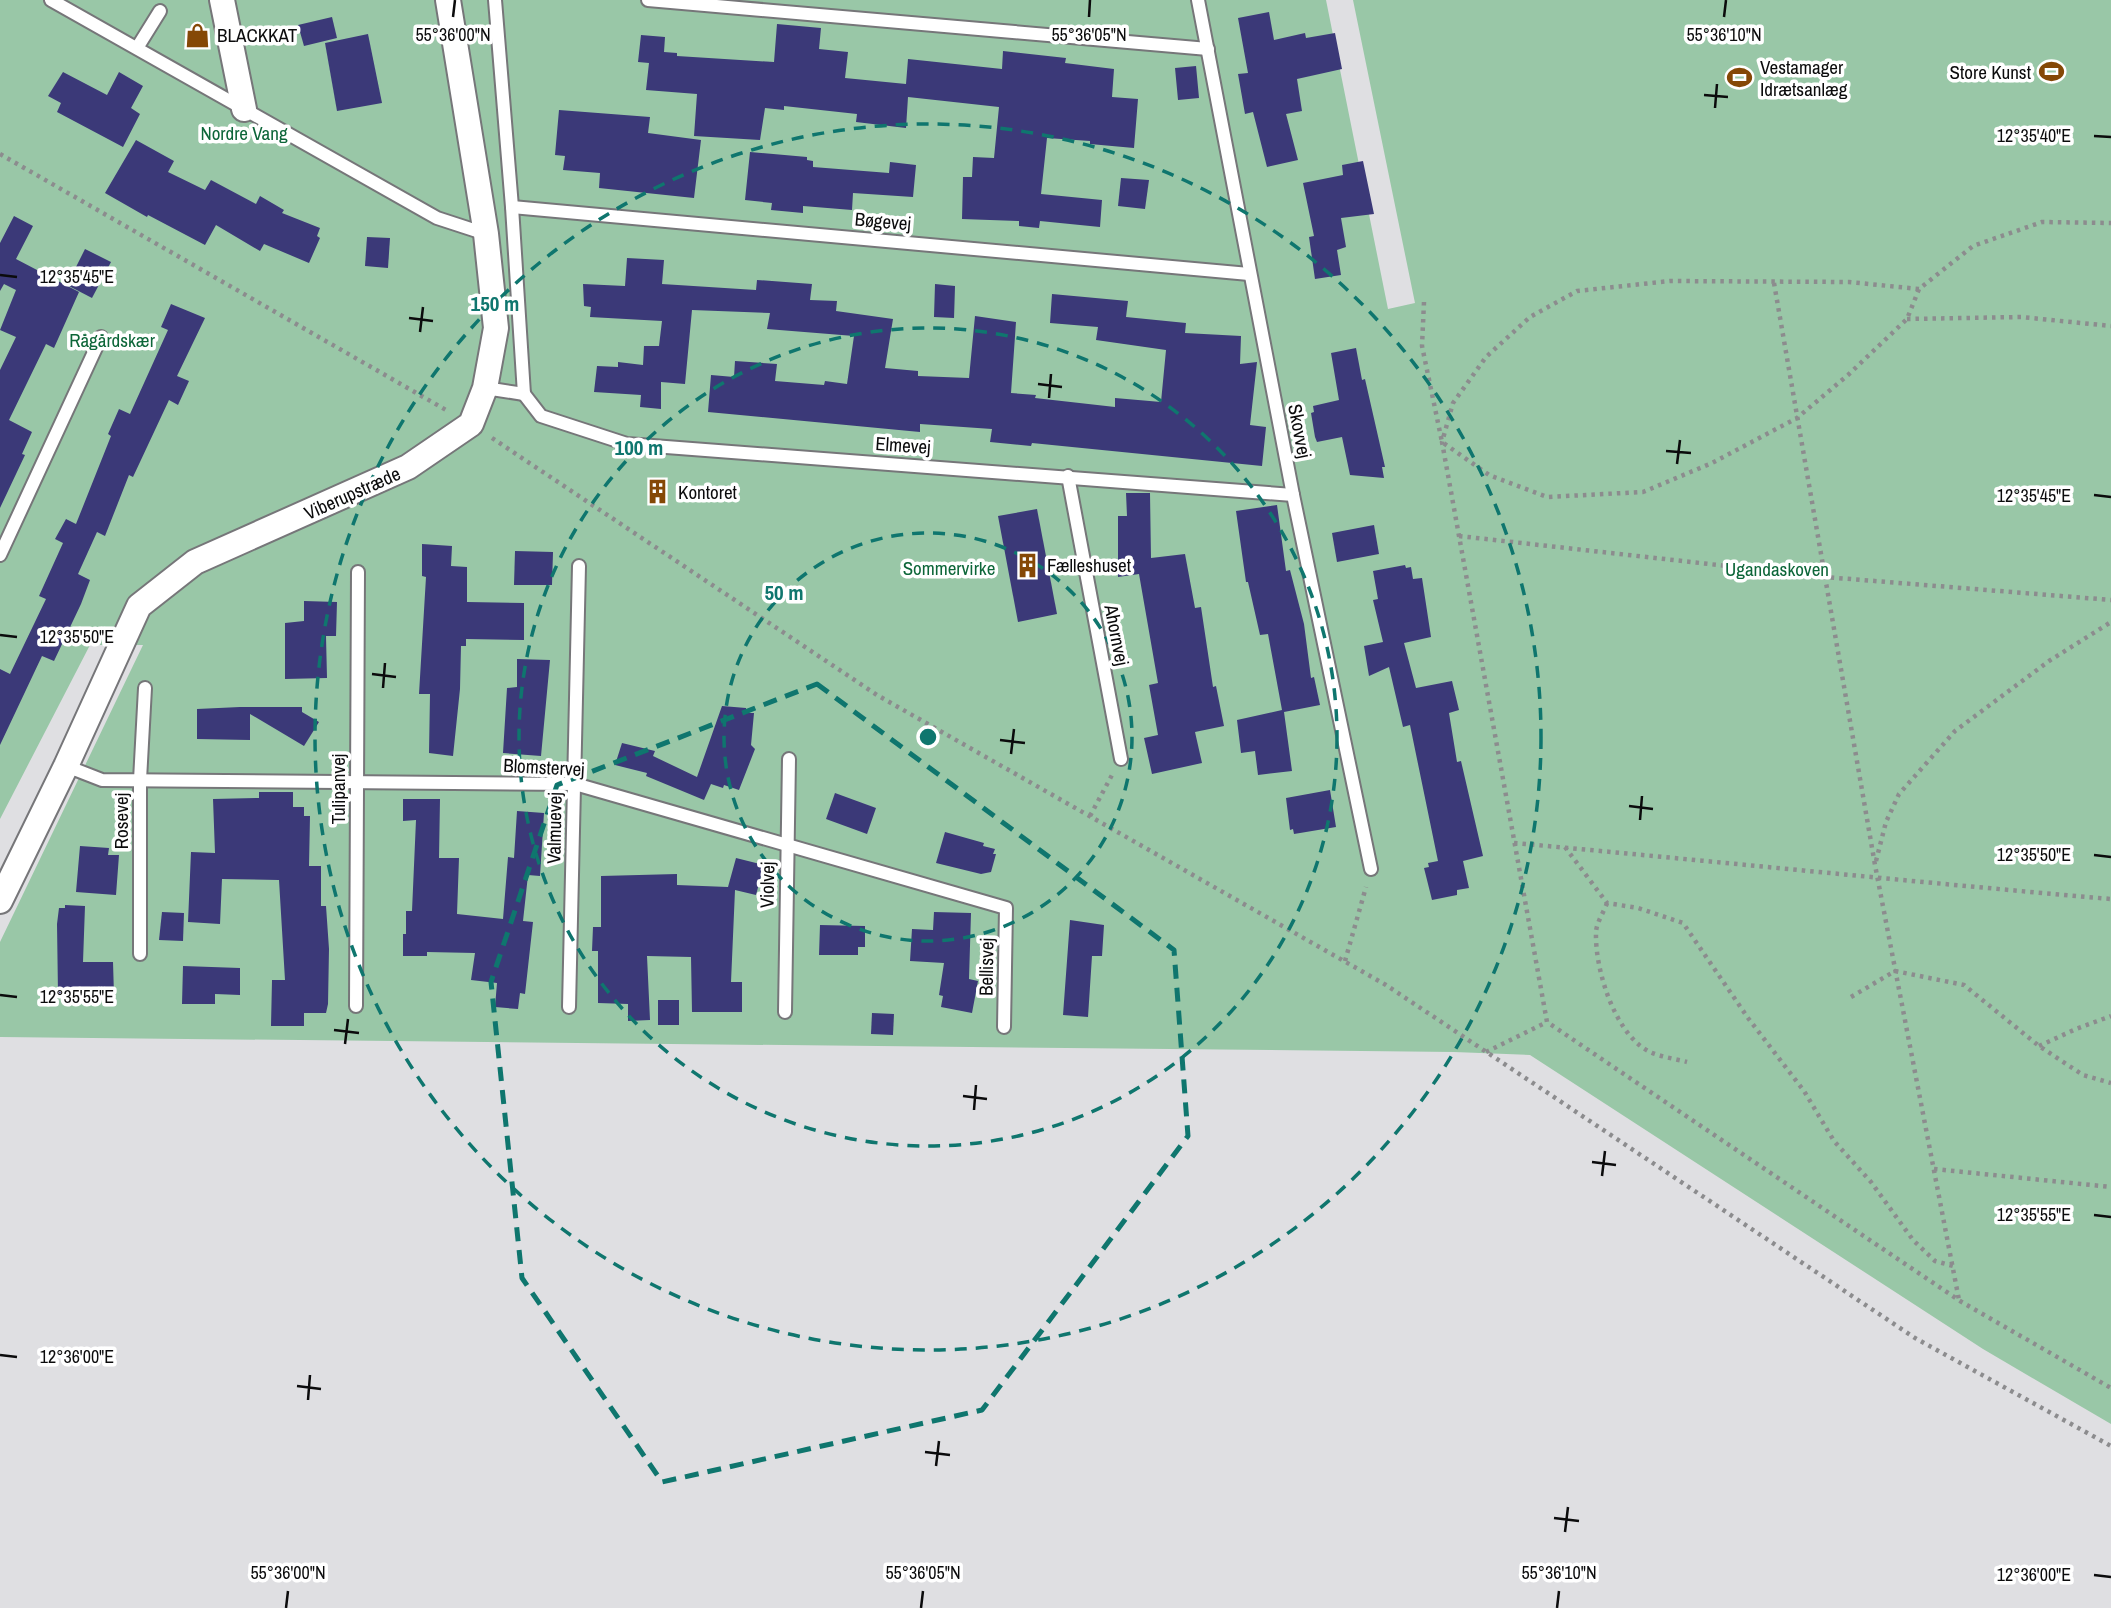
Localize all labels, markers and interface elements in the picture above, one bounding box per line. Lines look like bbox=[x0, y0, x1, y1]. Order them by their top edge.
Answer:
shop icon: BLACKKAT bbox=[183, 21, 211, 49]
place label: BLACKKAT bbox=[217, 22, 298, 48]
text: 55°36'00"N bbox=[415, 22, 491, 47]
text: 55°36'05"N bbox=[1051, 22, 1127, 47]
text: 55°36'10"N bbox=[1686, 22, 1762, 47]
place label: Vestamager Idrætsanlæg bbox=[1760, 54, 1848, 102]
sports icon: Store Kunst bbox=[2037, 58, 2065, 86]
place label: Store Kunst bbox=[1950, 59, 2032, 85]
sports icon: Vestamager Idrætsanlæg bbox=[1726, 64, 1754, 92]
park label: Nordre Vang bbox=[200, 120, 288, 146]
text: 12°35'40"E bbox=[1997, 123, 2071, 148]
street label: Bøgevej bbox=[854, 206, 912, 236]
text: 12°35'45"E bbox=[40, 264, 114, 289]
text: 150 m bbox=[471, 289, 519, 318]
park label: Rågårdskær bbox=[69, 327, 156, 353]
street label: Skovvej bbox=[1282, 402, 1318, 460]
street label: Elmevej bbox=[874, 430, 932, 460]
text: 100 m bbox=[615, 433, 663, 462]
street label: Viberupstræde bbox=[300, 460, 404, 526]
building icon: Kontoret bbox=[644, 478, 672, 506]
place label: Kontoret bbox=[678, 479, 738, 505]
text: 12°35'45"E bbox=[1997, 483, 2071, 508]
building icon: Fælleshuset bbox=[1013, 551, 1041, 579]
place label: Fælleshuset bbox=[1047, 552, 1132, 578]
park label: Sommervirke bbox=[903, 555, 995, 581]
park label: Ugandaskoven bbox=[1725, 556, 1829, 582]
text: 50 m bbox=[764, 578, 804, 607]
street label: Ahornvej bbox=[1098, 601, 1136, 668]
text: 12°35'50"E bbox=[40, 624, 114, 649]
centre of rings bbox=[916, 725, 940, 749]
street label: Blomstervej bbox=[503, 752, 585, 782]
street label: Tulipanvej bbox=[325, 754, 351, 824]
street label: Valmuevej bbox=[540, 792, 568, 864]
street label: Rosevej bbox=[108, 793, 134, 849]
text: 12°35'50"E bbox=[1997, 842, 2071, 867]
street label: Violvej bbox=[754, 862, 780, 908]
street label: Bellisvej bbox=[972, 938, 1000, 996]
text: 12°35'55"E bbox=[40, 984, 114, 1009]
text: 12°35'55"E bbox=[1997, 1202, 2071, 1227]
text: 12°36'00"E bbox=[40, 1344, 114, 1369]
text: 55°36'00"N bbox=[250, 1560, 326, 1585]
text: 55°36'05"N bbox=[885, 1560, 961, 1585]
text: 55°36'10"N bbox=[1521, 1560, 1597, 1585]
text: 12°36'00"E bbox=[1997, 1562, 2071, 1587]

